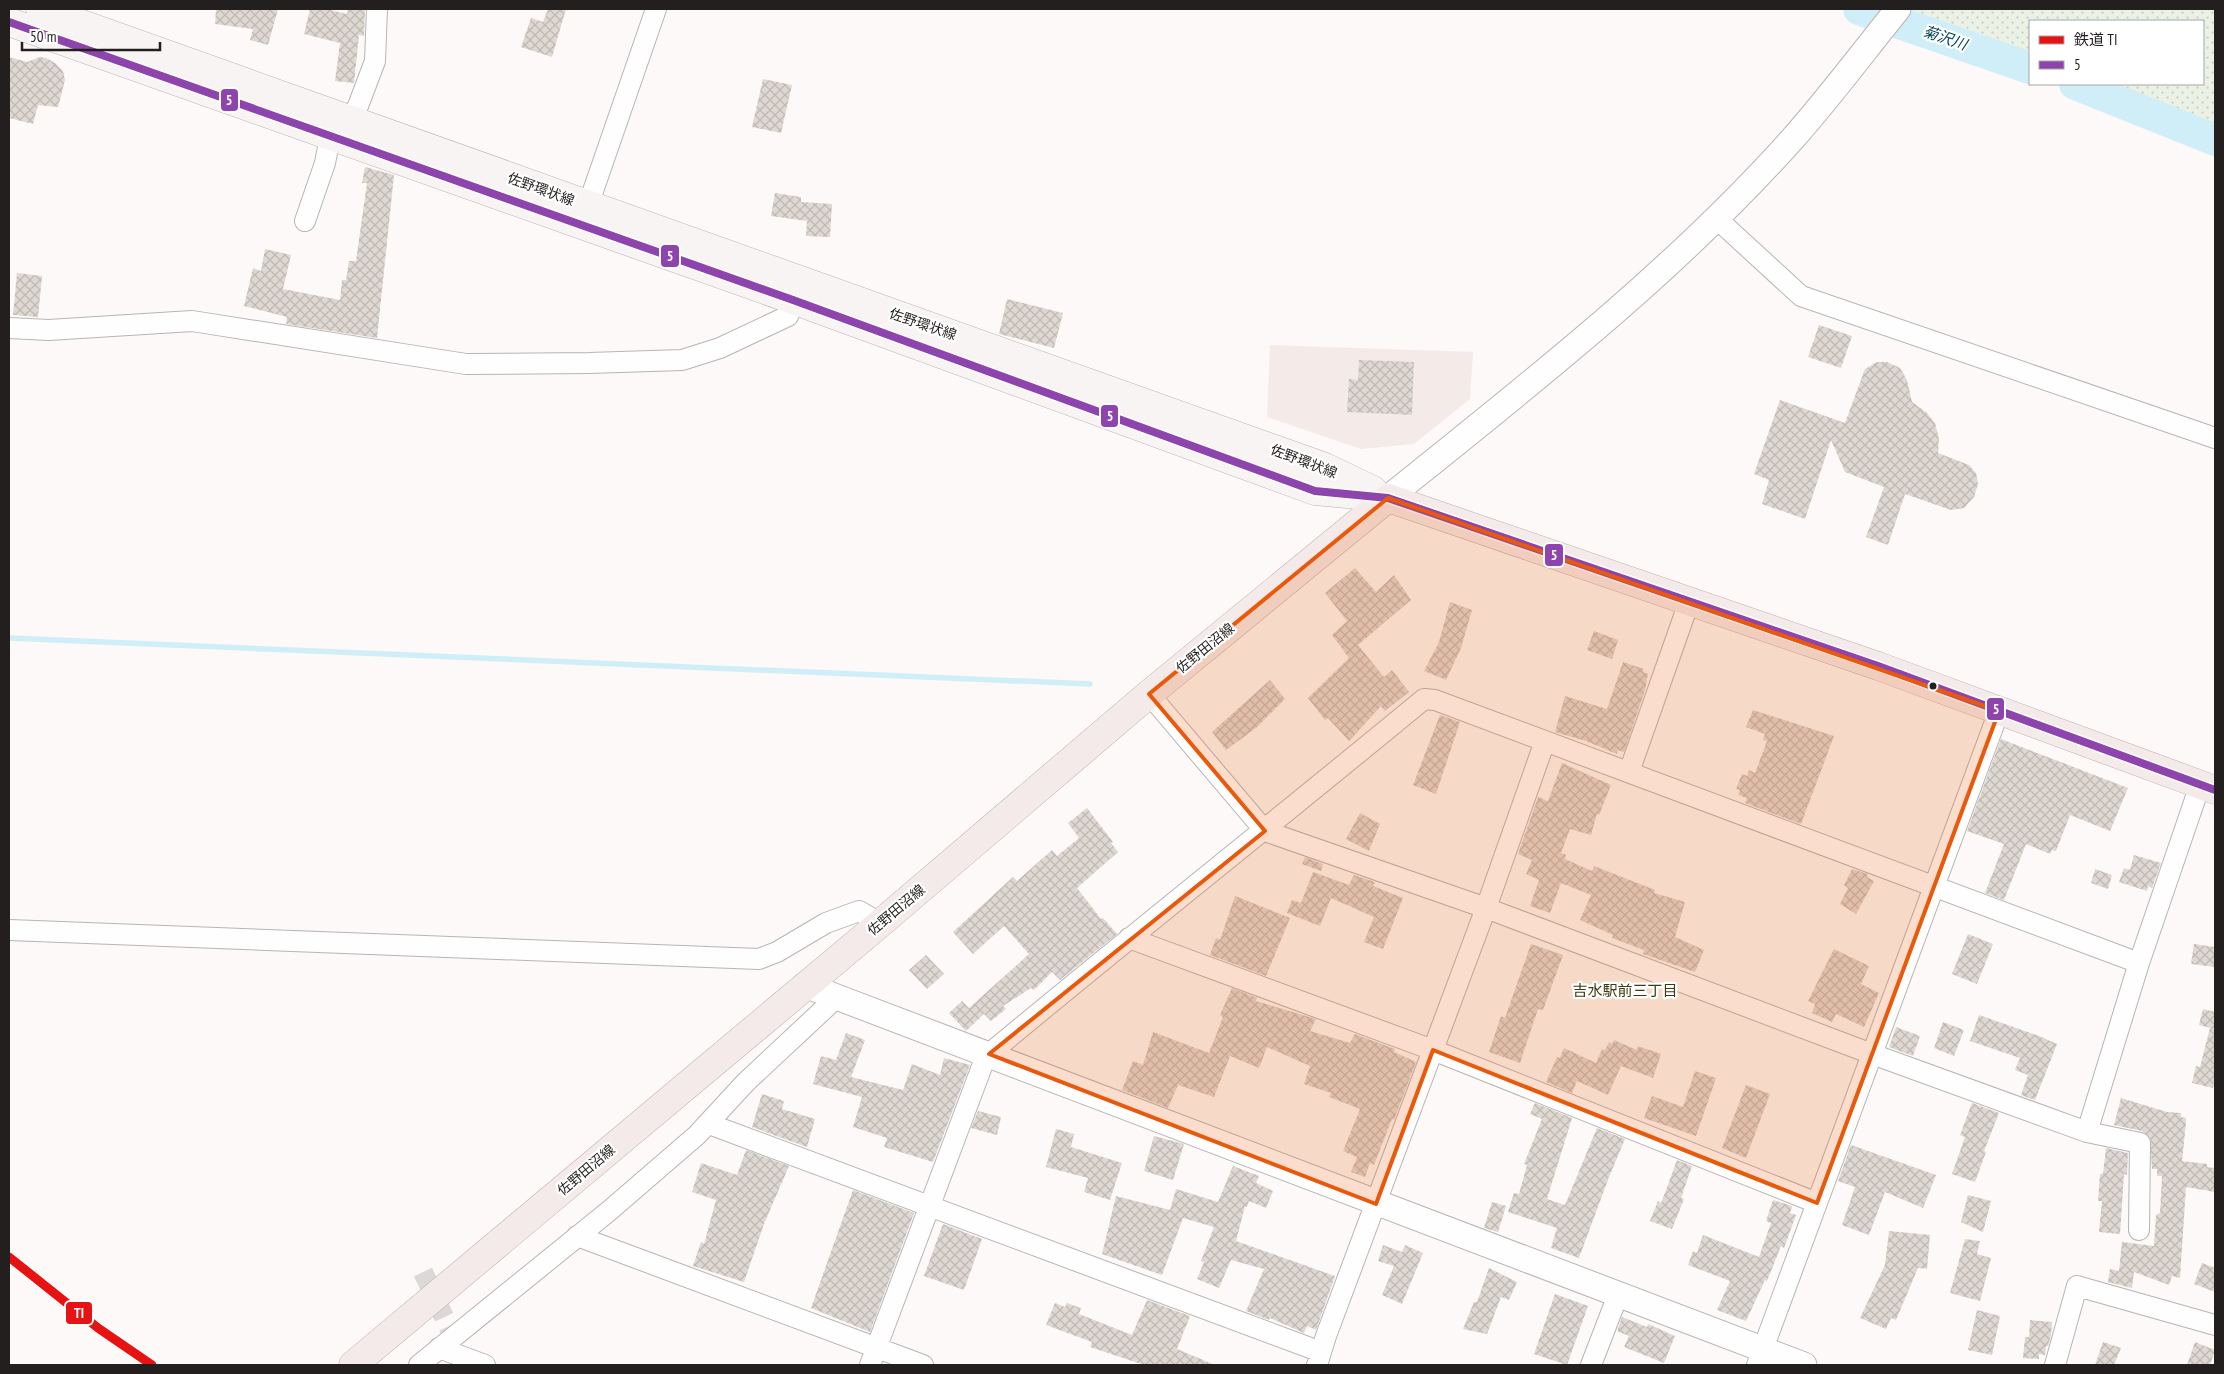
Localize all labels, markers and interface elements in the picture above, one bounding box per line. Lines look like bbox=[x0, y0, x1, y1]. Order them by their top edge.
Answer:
scale bar bbox=[22, 20, 160, 52]
legend bbox=[2029, 20, 2204, 85]
water label: 菊沢川 bbox=[1921, 21, 1971, 54]
text: 50 m bbox=[30, 27, 56, 46]
text: 鉄道 TI bbox=[2074, 30, 2117, 49]
text: 5 bbox=[2074, 55, 2081, 74]
line badge: 5 bbox=[220, 88, 239, 112]
text: 5 bbox=[226, 91, 232, 109]
street label: 佐野環状線 bbox=[505, 169, 577, 209]
line badge: 5 bbox=[660, 244, 680, 268]
text: 5 bbox=[667, 247, 673, 265]
street label: 佐野環状線 bbox=[887, 304, 959, 344]
line badge: 5 bbox=[1100, 404, 1119, 428]
text: 5 bbox=[1107, 407, 1113, 425]
street label: 佐野環状線 bbox=[1268, 440, 1340, 482]
line badge: 5 bbox=[1544, 543, 1564, 567]
text: 5 bbox=[1551, 546, 1557, 564]
street label: 佐野田沼線 bbox=[1172, 619, 1238, 677]
unlabelled marker bbox=[1928, 681, 1938, 691]
line badge: 5 bbox=[1986, 697, 2005, 721]
text: 5 bbox=[1993, 700, 1999, 718]
street label: 佐野田沼線 bbox=[863, 881, 929, 939]
district label: 吉水駅前三丁目 bbox=[1572, 981, 1678, 1000]
street label: 佐野田沼線 bbox=[553, 1141, 619, 1199]
line badge: TI bbox=[65, 1301, 93, 1325]
text: TI bbox=[74, 1304, 84, 1322]

